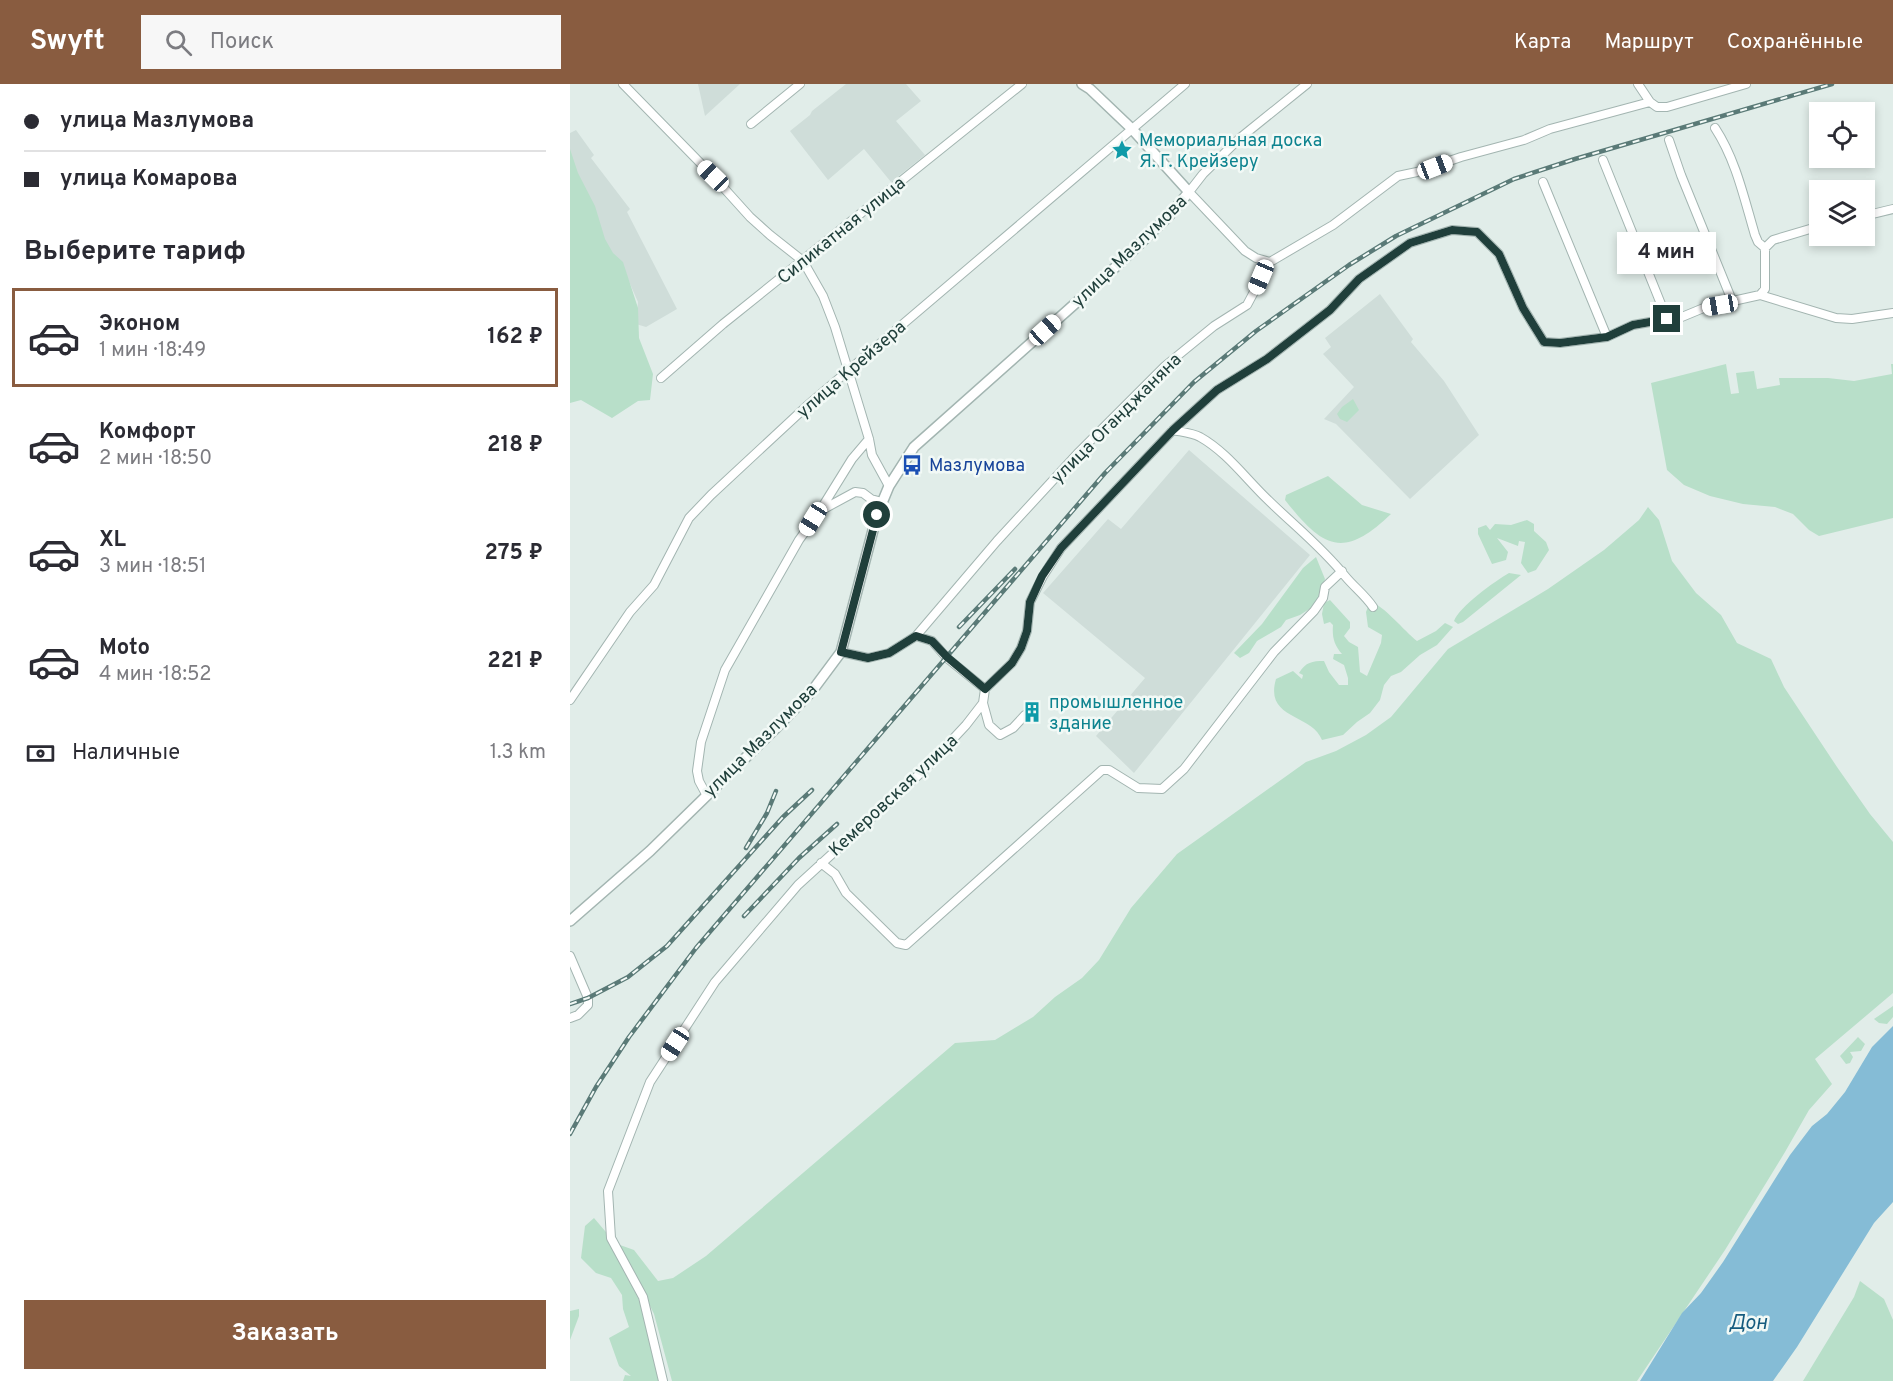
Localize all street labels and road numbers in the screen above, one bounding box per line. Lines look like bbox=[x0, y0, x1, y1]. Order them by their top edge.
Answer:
street label: Силикатная улица bbox=[773, 172, 911, 290]
street label: улица Мазлумова bbox=[1067, 191, 1193, 313]
street label: улица Крейзера bbox=[792, 316, 912, 424]
street label: улица Оганджаняна bbox=[1047, 349, 1187, 489]
street label: улица Мазлумова bbox=[699, 679, 823, 803]
street label: Кемеровская улица bbox=[824, 730, 964, 862]

